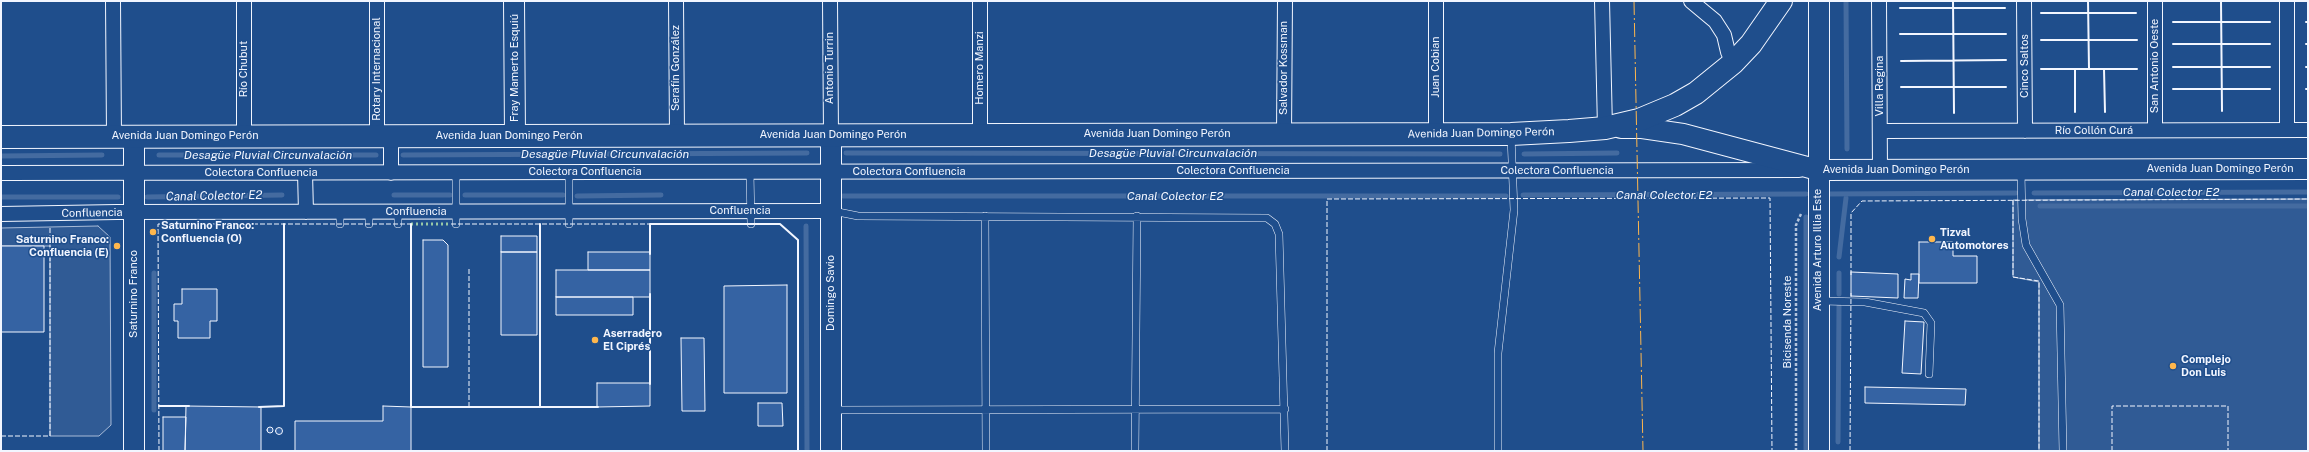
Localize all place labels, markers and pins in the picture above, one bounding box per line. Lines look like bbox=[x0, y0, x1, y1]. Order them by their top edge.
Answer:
place label: Saturnino Franco: Confluencia (O) bbox=[161, 219, 254, 245]
place label: Tizval Automotores bbox=[1940, 226, 2009, 252]
marker: Saturnino Franco: Confluencia (O) bbox=[148, 227, 158, 237]
place label: Saturnino Franco: Confluencia (E) bbox=[16, 233, 109, 259]
marker: Tizval Automotores bbox=[1927, 234, 1937, 244]
marker: Saturnino Franco: Confluencia (E) bbox=[112, 241, 122, 251]
place label: Aserradero El Ciprés bbox=[603, 327, 662, 353]
marker: Aserradero El Ciprés bbox=[590, 335, 600, 345]
place label: Complejo Don Luis bbox=[2181, 353, 2231, 379]
marker: Complejo Don Luis bbox=[2168, 361, 2178, 371]

